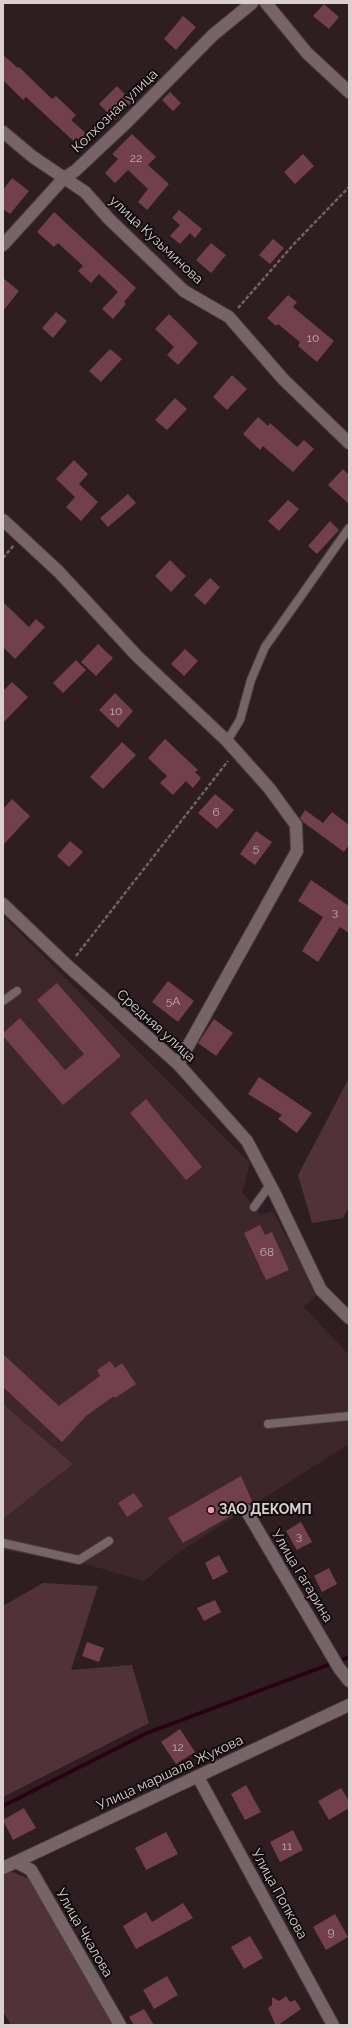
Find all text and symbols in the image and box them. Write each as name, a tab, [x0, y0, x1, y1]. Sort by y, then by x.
street label: Колхозная улица	[69, 66, 161, 156]
house number: 22	[130, 151, 142, 165]
street label: улица Кузьминова	[106, 192, 206, 288]
house number: 10	[307, 331, 319, 345]
house number: 10	[110, 704, 122, 718]
house number: 6	[212, 805, 220, 819]
house number: 5	[253, 841, 259, 855]
house number: 3	[332, 905, 338, 919]
street label: Средняя улица	[113, 986, 199, 1066]
house number: 5А	[166, 994, 180, 1008]
house number: 68	[260, 1245, 274, 1259]
place label: ЗАО ДЕКОМП	[219, 1502, 312, 1518]
marker: ЗАО ДЕКОМП	[206, 1505, 216, 1515]
street label: Улица Гагарина	[268, 1527, 336, 1625]
house number: 3	[296, 1529, 302, 1543]
street label: Улица маршала Жукова	[94, 1732, 246, 1814]
house number: 12	[172, 1740, 184, 1754]
house number: 11	[282, 1839, 292, 1853]
street label: Улица Попкова	[247, 1846, 311, 1942]
street label: Улица Чкалова	[52, 1886, 116, 1980]
house number: 9	[327, 1925, 335, 1939]

